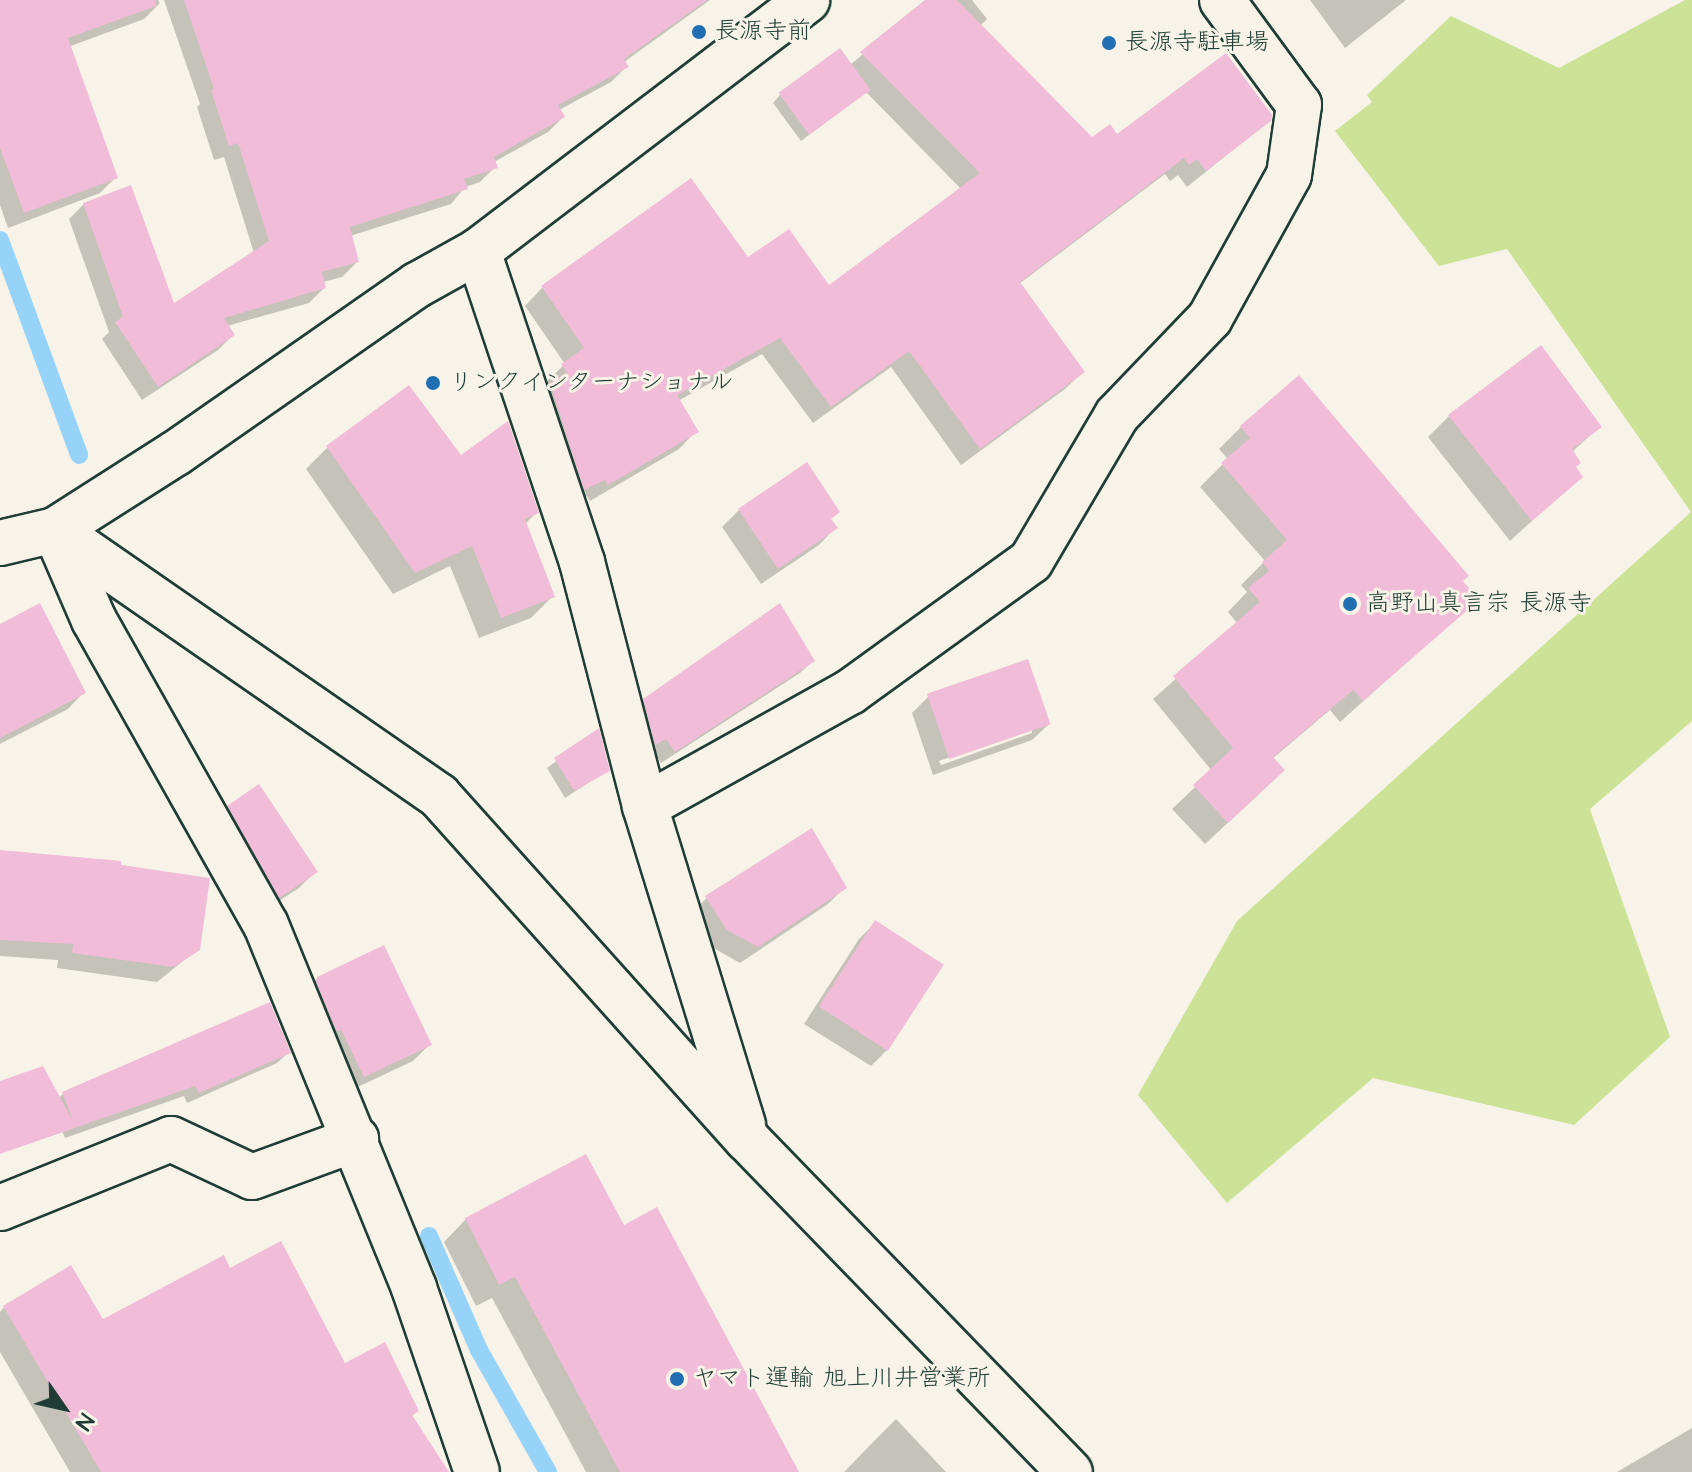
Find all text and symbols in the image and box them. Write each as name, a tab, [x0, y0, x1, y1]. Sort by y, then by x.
place label: 長源寺前	[715, 18, 811, 46]
marker: 長源寺前	[690, 23, 708, 41]
place label: 長源寺駐車場	[1125, 29, 1269, 57]
marker: 長源寺駐車場	[1100, 34, 1118, 52]
place label: リンクインターナショナル	[449, 369, 737, 397]
marker: リンクインターナショナル	[424, 374, 442, 392]
place label: 高野山真言宗 長源寺	[1366, 590, 1592, 618]
marker: 高野山真言宗 長源寺	[1341, 595, 1359, 613]
place label: ヤマト運輸 旭上川井営業所	[693, 1365, 991, 1393]
north arrow	[24, 1368, 104, 1448]
marker: ヤマト運輸 旭上川井営業所	[668, 1370, 686, 1388]
text: N	[68, 1407, 101, 1436]

